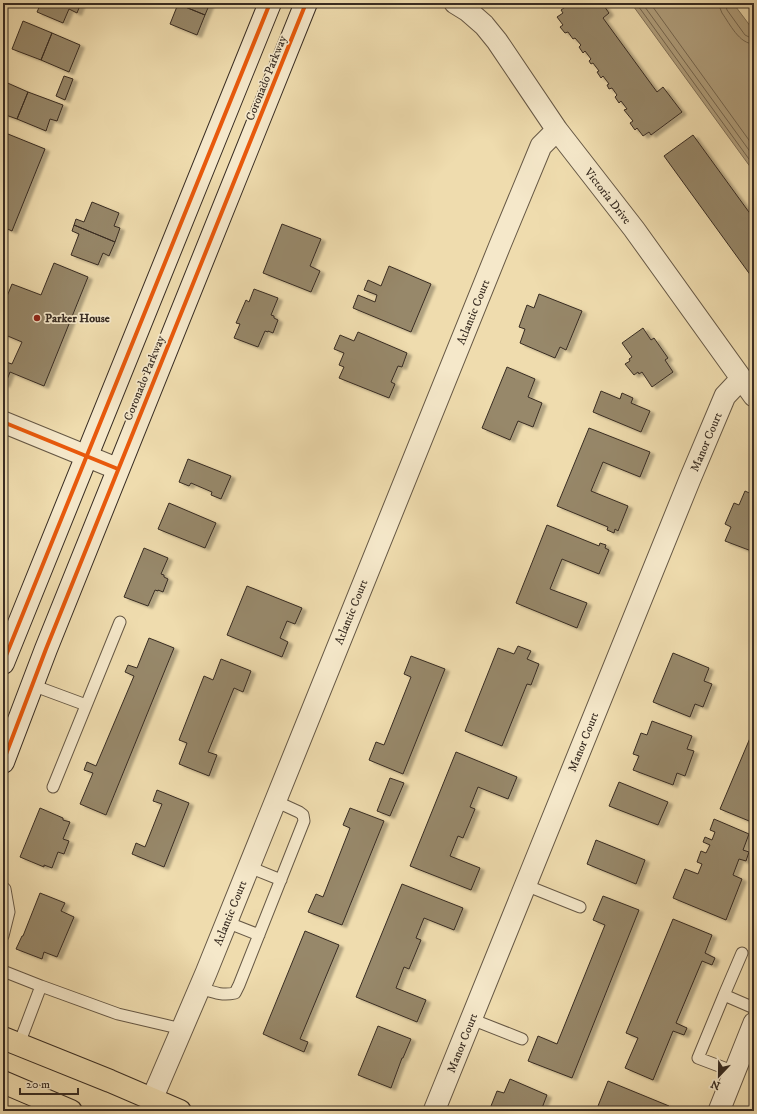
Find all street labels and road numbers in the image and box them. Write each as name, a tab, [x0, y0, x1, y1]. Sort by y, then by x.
street label: Coronado Parkway	[243, 33, 291, 123]
street label: Victoria Drive	[580, 164, 634, 227]
street label: Atlantic Court	[454, 277, 493, 347]
street label: Coronado Parkway	[121, 333, 169, 423]
street label: Manor Court	[687, 410, 726, 474]
street label: Atlantic Court	[332, 577, 371, 647]
street label: Manor Court	[565, 710, 602, 774]
street label: Atlantic Court	[211, 878, 250, 948]
street label: Manor Court	[444, 1011, 481, 1075]

